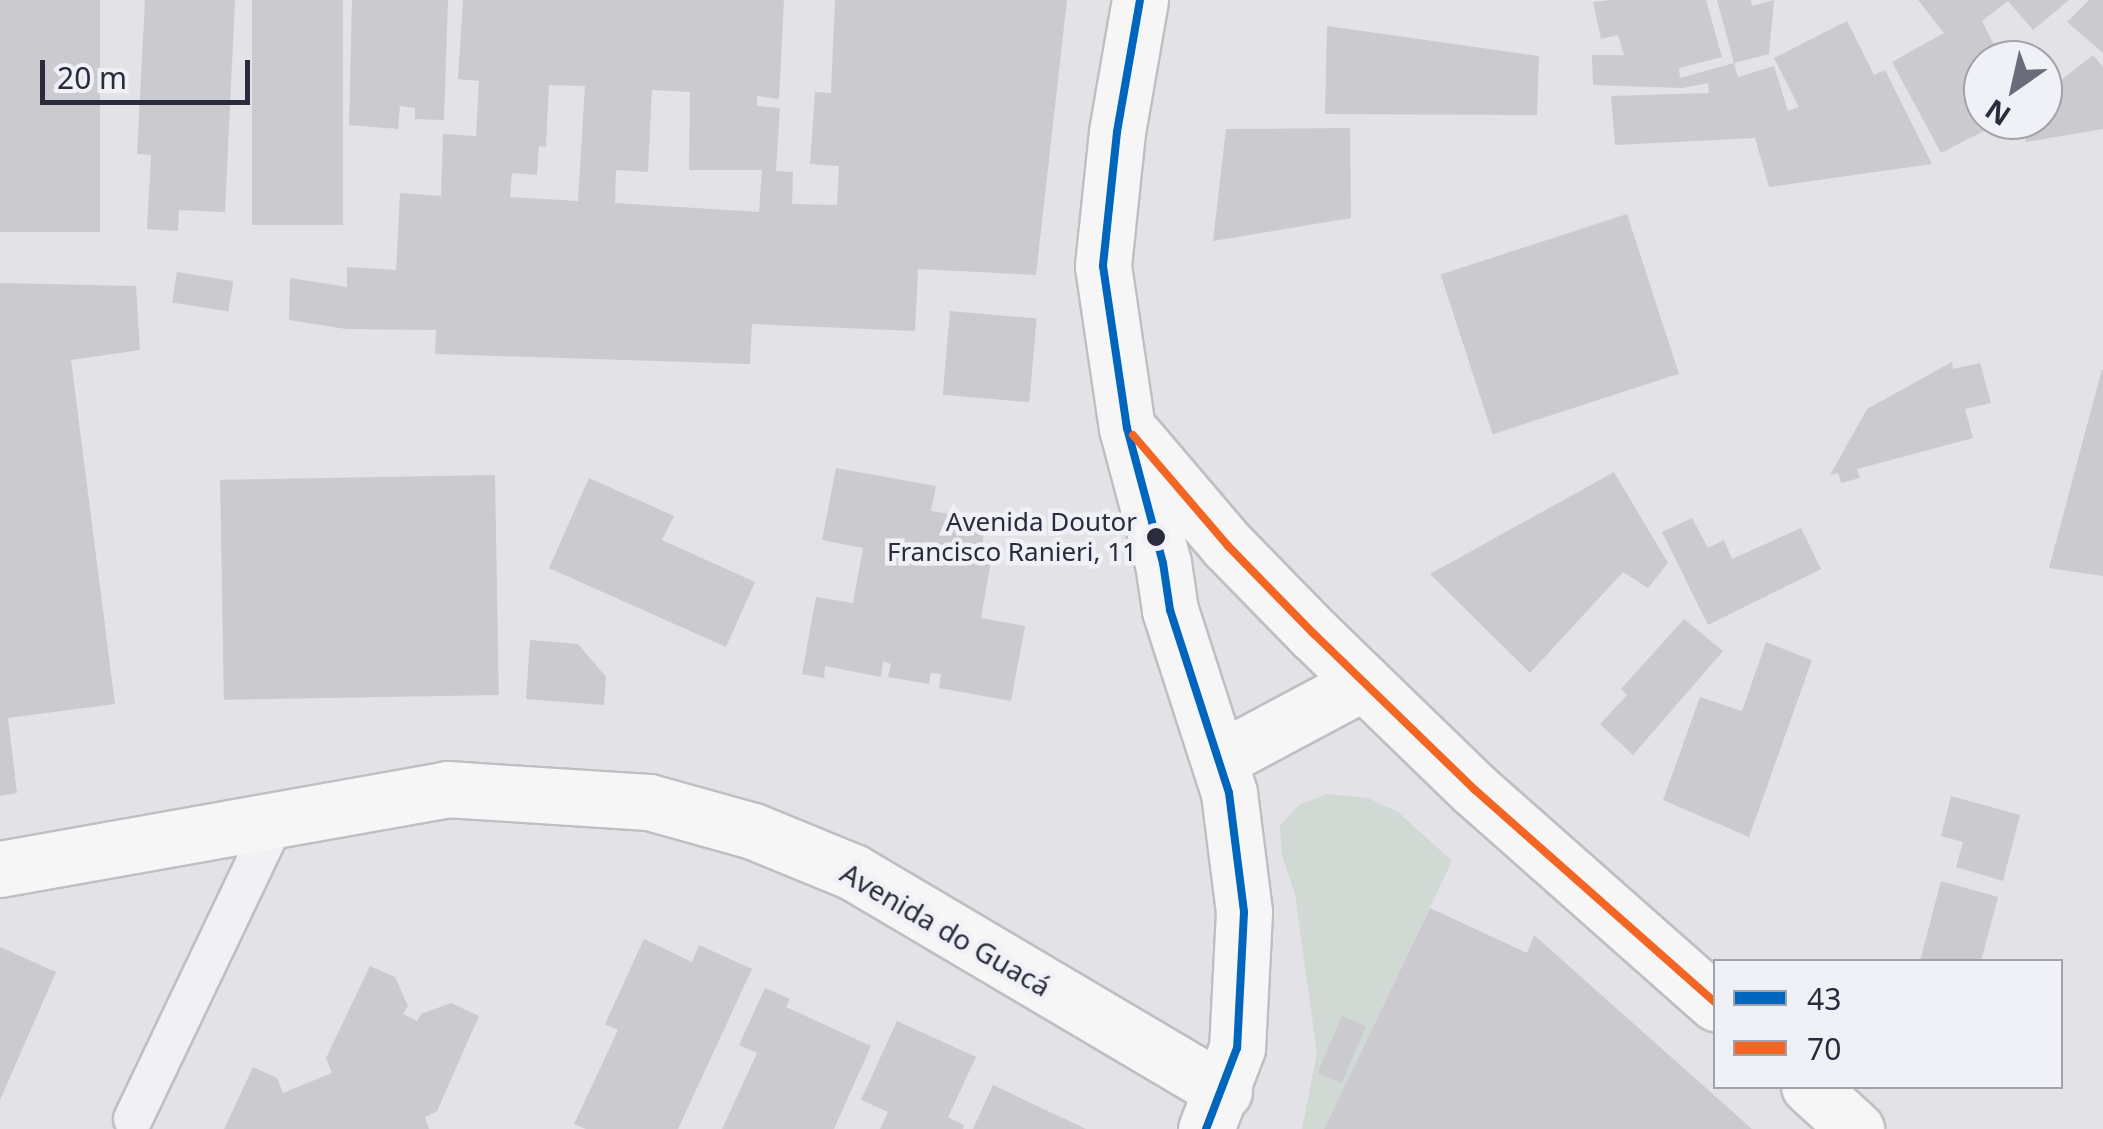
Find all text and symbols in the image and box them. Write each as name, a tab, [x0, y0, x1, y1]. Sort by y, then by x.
scale bar	[45, 40, 255, 102]
north arrow	[1963, 40, 2063, 140]
text: 20 m	[57, 57, 127, 98]
text: N	[1977, 91, 2017, 135]
place label: Avenida Doutor Francisco Ranieri, 11	[887, 506, 1137, 568]
marker: Avenida Doutor Francisco Ranieri, 11	[1146, 527, 1166, 547]
street label: Avenida do Guacá	[835, 855, 1057, 1003]
legend	[1713, 959, 2063, 1089]
text: 43	[1807, 978, 1841, 1019]
text: 70	[1807, 1028, 1841, 1069]

